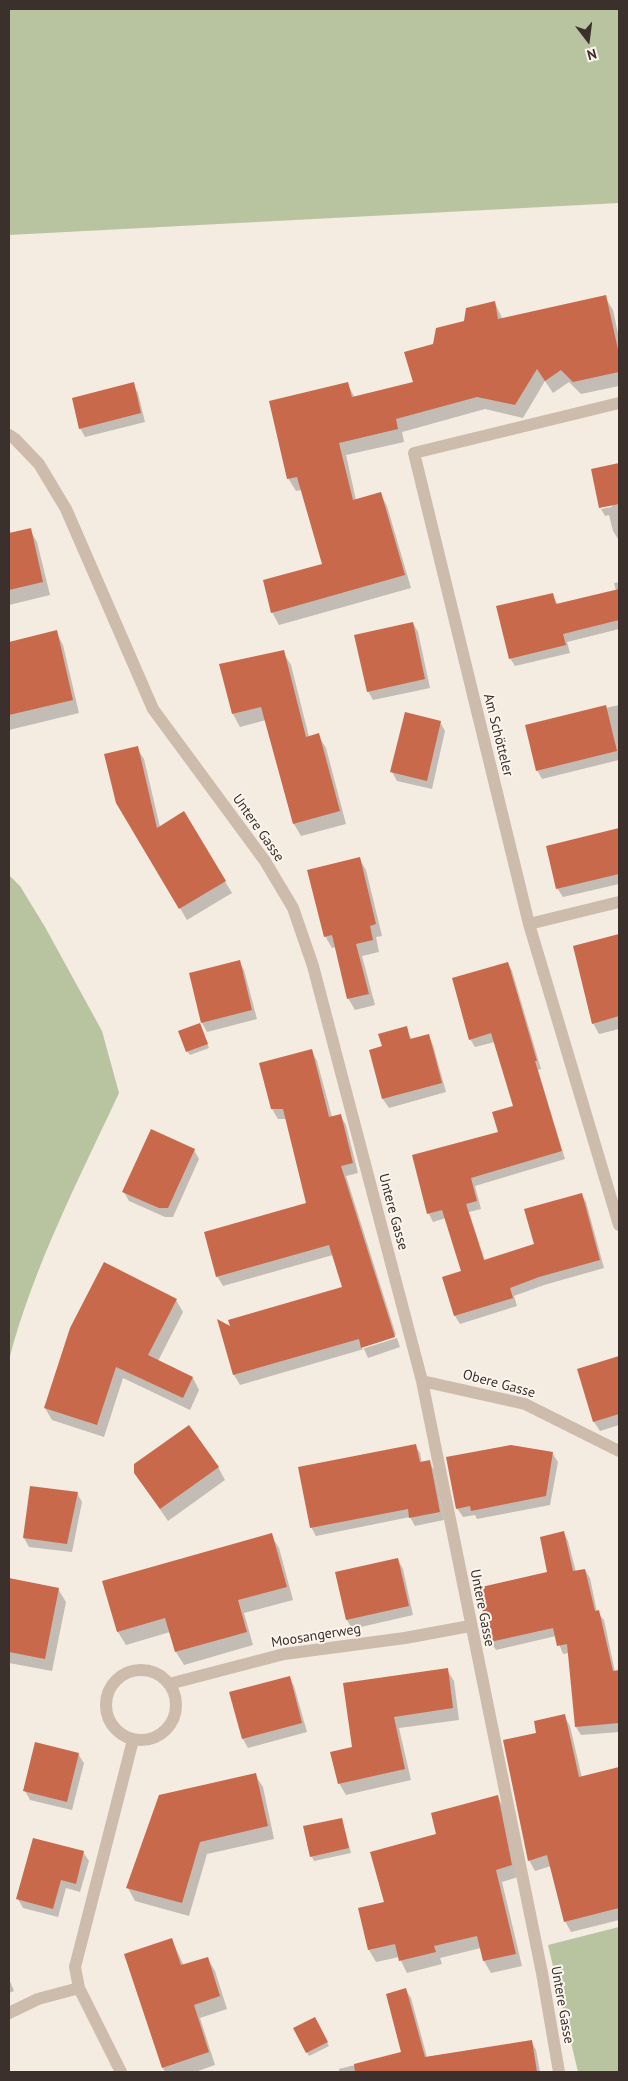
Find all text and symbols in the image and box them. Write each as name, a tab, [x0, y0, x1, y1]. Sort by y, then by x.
north arrow	[563, 15, 613, 65]
text: N	[585, 45, 599, 64]
street label: Am Schötteler	[480, 692, 516, 778]
street label: Untere Gasse	[229, 791, 287, 865]
street label: Untere Gasse	[375, 1172, 411, 1252]
street label: Obere Gasse	[461, 1366, 537, 1402]
street label: Untere Gasse	[466, 1568, 498, 1648]
street label: Moosangerweg	[270, 1621, 362, 1651]
street label: Untere Gasse	[547, 1965, 577, 2045]

